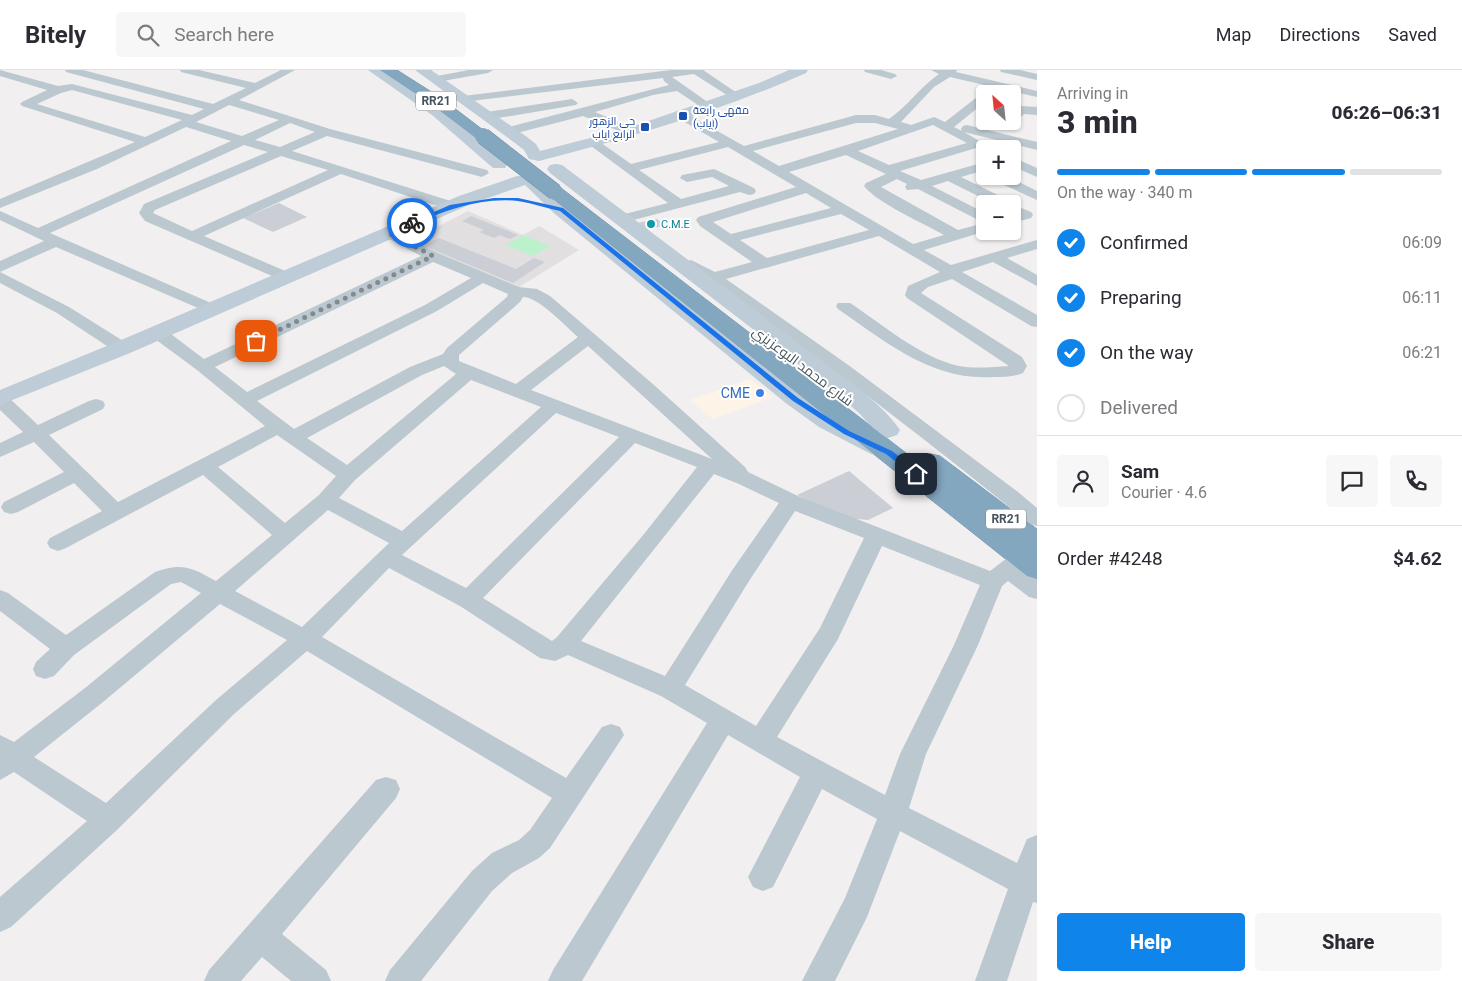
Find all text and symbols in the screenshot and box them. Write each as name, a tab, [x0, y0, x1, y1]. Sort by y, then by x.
search box	[116, 12, 466, 57]
text: Bitely	[25, 21, 86, 49]
icon: search	[134, 21, 162, 49]
text: Search here	[174, 23, 274, 46]
text: Map	[1216, 24, 1251, 45]
text: Directions	[1279, 24, 1360, 45]
text: Saved	[1388, 24, 1437, 45]
text: Arriving in	[1057, 84, 1128, 103]
north arrow	[976, 85, 1021, 130]
map controls	[976, 85, 1021, 240]
road number: RR21	[416, 92, 456, 110]
text: 06:26–06:31	[1331, 101, 1442, 124]
text: 3 min	[1057, 103, 1138, 141]
place label: مقهى رابعة (إياب)	[693, 104, 749, 130]
marker: مقهى رابعة (إياب)	[677, 110, 689, 122]
place label: حي الزهور الرابع اياب	[588, 115, 635, 142]
marker: حي الزهور الرابع اياب	[639, 121, 651, 133]
button: +	[976, 140, 1021, 185]
text: On the way · 340 m	[1057, 183, 1193, 202]
button: −	[976, 195, 1021, 240]
courier	[387, 198, 437, 248]
icon: bike	[398, 209, 426, 237]
marker: C.M.E	[645, 218, 657, 230]
place label: C.M.E	[661, 218, 690, 231]
icon: check	[1057, 229, 1085, 257]
text: Confirmed	[1100, 231, 1188, 254]
text: 06:09	[1402, 233, 1442, 252]
icon: check	[1057, 284, 1085, 312]
text: Preparing	[1100, 286, 1182, 309]
text: 06:11	[1402, 288, 1442, 307]
pin	[235, 320, 277, 362]
street label: شارع محمد البوعزيزي	[747, 323, 857, 412]
icon: bag	[242, 327, 270, 355]
icon: check	[1057, 339, 1085, 367]
text: On the way	[1100, 341, 1193, 364]
text: 06:21	[1402, 343, 1442, 362]
place label: CME	[721, 385, 750, 401]
marker: CME	[754, 387, 766, 399]
text: Delivered	[1100, 396, 1178, 419]
pin	[895, 453, 937, 495]
button: person	[1057, 455, 1109, 507]
button: chat	[1326, 455, 1378, 507]
button: phone	[1390, 455, 1442, 507]
icon: home	[902, 460, 930, 488]
text: Sam	[1121, 460, 1159, 483]
text: Courier · 4.6	[1121, 483, 1207, 502]
road number: RR21	[986, 509, 1026, 528]
text: Order #4248	[1057, 547, 1163, 570]
text: $4.62	[1393, 547, 1442, 570]
button: Help	[1057, 913, 1245, 971]
button: Share	[1255, 913, 1442, 971]

